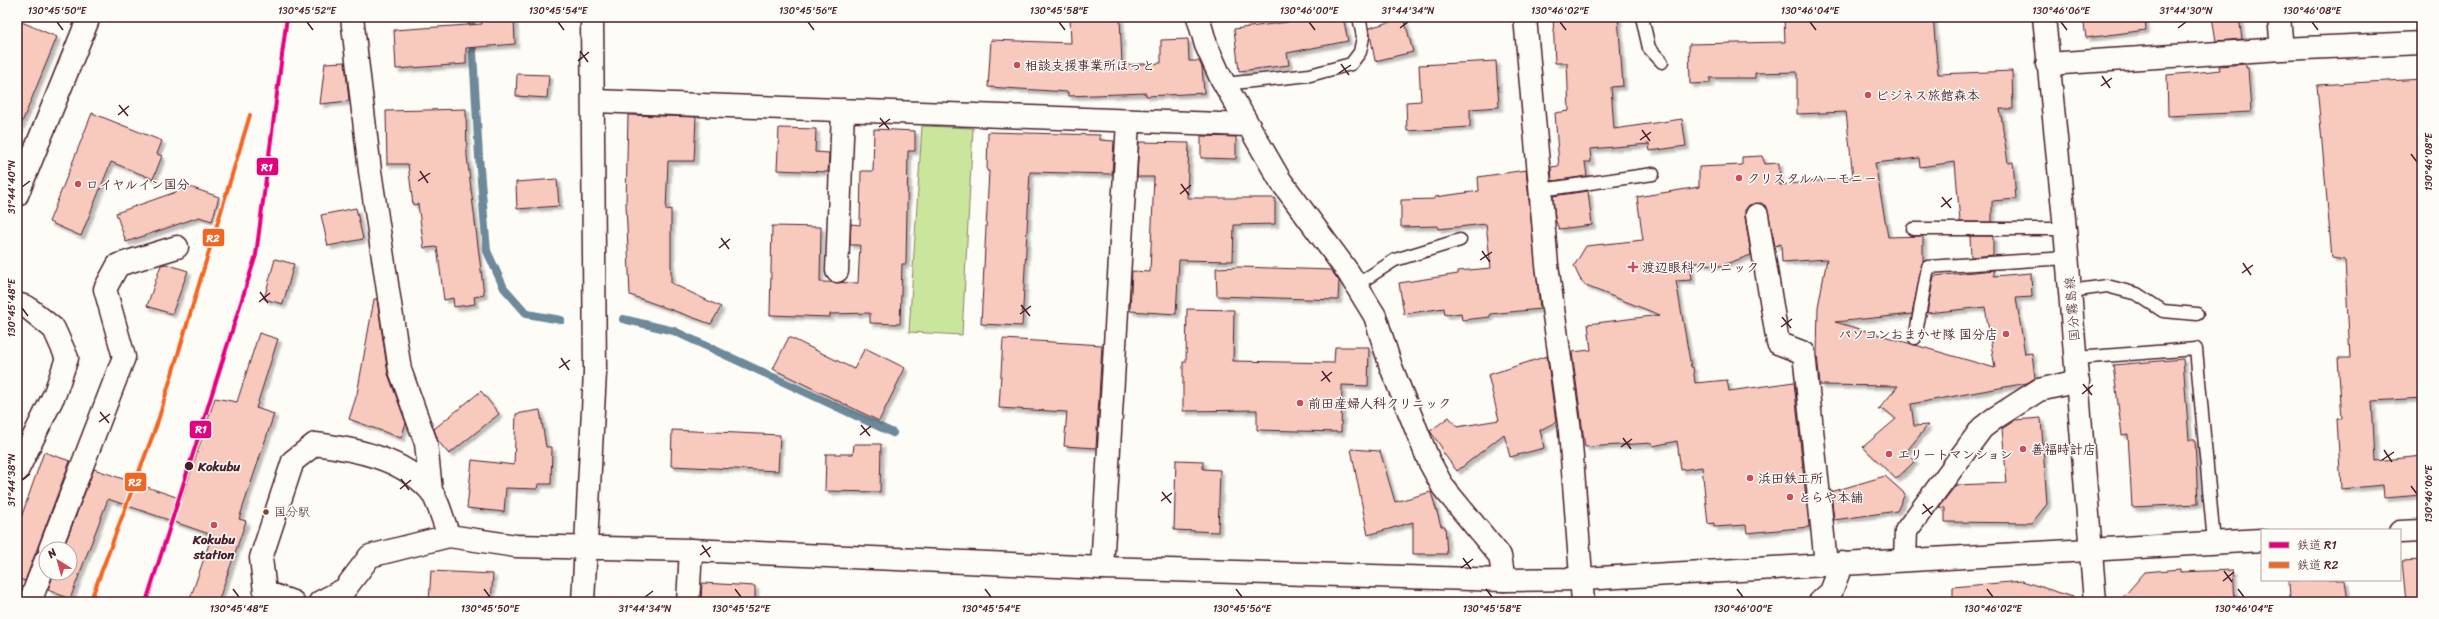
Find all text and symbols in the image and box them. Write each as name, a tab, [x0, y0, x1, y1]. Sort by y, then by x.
text: 130°45'50"E	[28, 2, 88, 20]
text: 130°45'52"E	[278, 2, 337, 20]
text: 130°45'54"E	[529, 2, 589, 20]
text: 130°45'56"E	[779, 2, 838, 20]
text: 130°45'58"E	[1030, 2, 1090, 20]
text: 130°46'00"E	[1280, 2, 1340, 20]
text: 31°44'34"N	[1381, 2, 1435, 20]
text: 130°46'02"E	[1531, 2, 1590, 20]
text: 130°46'04"E	[1781, 2, 1841, 20]
text: 130°46'06"E	[2032, 2, 2091, 20]
text: 31°44'30"N	[2159, 2, 2213, 20]
text: 130°46'08"E	[2283, 2, 2342, 20]
place label: 相談支援事業所ほっと	[1025, 54, 1155, 77]
marker: 相談支援事業所ほっと	[1012, 60, 1022, 70]
place label: ビジネス旅館森本	[1876, 84, 1980, 107]
marker: ビジネス旅館森本	[1863, 90, 1873, 100]
text: 130°46'08"E	[2420, 132, 2438, 191]
line badge: R1	[256, 157, 279, 176]
text: R1	[260, 158, 273, 177]
text: 31°44'40"N	[3, 160, 21, 214]
place label: クリスタルハーモニー	[1747, 167, 1877, 190]
place label: ロイヤルイン国分	[86, 173, 190, 196]
marker: クリスタルハーモニー	[1734, 173, 1744, 183]
marker: ロイヤルイン国分	[73, 179, 83, 189]
line badge: R2	[202, 228, 225, 247]
text: R2	[205, 229, 220, 248]
place label: 渡辺眼科クリニック	[1642, 256, 1759, 279]
marker: 渡辺眼科クリニック	[1627, 261, 1639, 273]
street label: 国分霧島線	[2058, 275, 2086, 342]
text: 130°45'48"E	[3, 277, 21, 337]
place label: パソコンおまかせ隊 国分店	[1839, 323, 1998, 346]
marker: パソコンおまかせ隊 国分店	[2001, 329, 2011, 339]
place label: 前田産婦人科クリニック	[1308, 392, 1451, 415]
marker: 前田産婦人科クリニック	[1295, 398, 1305, 408]
line badge: R1	[189, 420, 212, 439]
text: R1	[194, 420, 207, 439]
place label: 善福時計店	[2031, 438, 2096, 461]
place label: エリートマンション	[1897, 443, 2013, 466]
marker: 善福時計店	[2018, 444, 2028, 454]
marker: エリートマンション	[1884, 449, 1894, 459]
text: 31°44'38"N	[3, 453, 21, 506]
place label: Kokubu	[197, 455, 241, 478]
marker: Kokubu	[183, 460, 195, 472]
text: 130°46'06"E	[2420, 464, 2438, 523]
place label: 浜田鉄工所	[1758, 467, 1823, 490]
line badge: R2	[124, 472, 147, 492]
text: R2	[127, 473, 142, 492]
marker: 浜田鉄工所	[1745, 473, 1755, 483]
place label: とらや本舗	[1798, 486, 1863, 509]
marker: とらや本舗	[1785, 492, 1795, 502]
place label: 国分駅	[274, 501, 310, 523]
marker: 国分駅	[261, 507, 271, 517]
marker: Kokubu station	[209, 520, 219, 530]
place label: Kokubu station	[192, 528, 236, 566]
legend	[2261, 529, 2401, 581]
text: 鉄道 R1	[2297, 534, 2337, 556]
north arrow	[38, 541, 78, 581]
text: N	[43, 543, 61, 564]
text: 鉄道 R2	[2297, 554, 2338, 576]
text: 130°45'48"E	[210, 600, 270, 618]
text: 130°45'50"E	[461, 600, 521, 618]
text: 31°44'34"N	[618, 600, 672, 618]
text: 130°45'52"E	[712, 600, 771, 618]
text: 130°45'54"E	[962, 600, 1022, 618]
text: 130°45'56"E	[1213, 600, 1272, 618]
text: 130°45'58"E	[1463, 600, 1523, 618]
text: 130°46'00"E	[1714, 600, 1774, 618]
text: 130°46'02"E	[1964, 600, 2023, 618]
text: 130°46'04"E	[2215, 600, 2275, 618]

